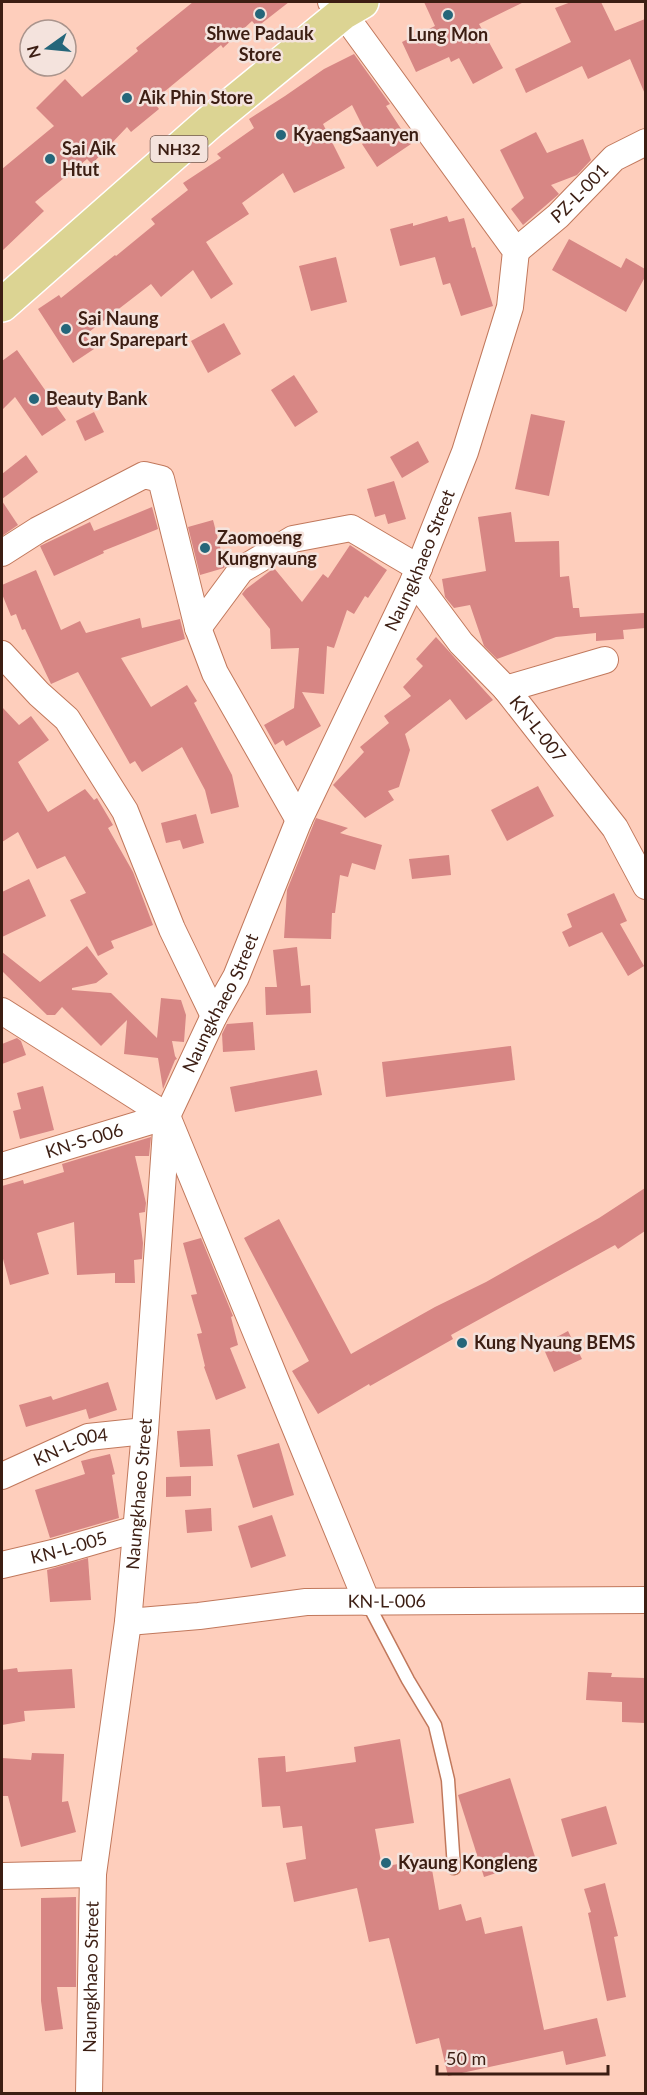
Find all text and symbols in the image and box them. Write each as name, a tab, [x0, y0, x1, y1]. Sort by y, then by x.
marker: Shwe Padauk Store	[253, 7, 267, 21]
marker: Lung Mon	[441, 8, 455, 22]
north arrow	[18, 18, 78, 78]
place label: Shwe Padauk Store	[206, 22, 314, 65]
place label: Lung Mon	[408, 23, 488, 45]
text: N	[22, 44, 44, 60]
place label: Aik Phin Store	[138, 86, 253, 108]
marker: Aik Phin Store	[120, 91, 134, 105]
place label: KyaengSaanyen	[293, 123, 419, 145]
marker: KyaengSaanyen	[274, 128, 288, 142]
road number: NH32	[150, 136, 207, 162]
place label: Sai Aik Htut	[62, 137, 116, 180]
marker: Sai Aik Htut	[43, 152, 57, 166]
street label: PZ-L-001	[546, 158, 613, 227]
place label: Sai Naung Car Sparepart	[78, 307, 188, 350]
marker: Sai Naung Car Sparepart	[59, 322, 73, 336]
place label: Beauty Bank	[46, 387, 148, 409]
marker: Beauty Bank	[27, 392, 41, 406]
street label: Naungkhaeo Street	[379, 486, 459, 634]
place label: Zaomoeng Kungnyaung	[217, 526, 317, 569]
marker: Zaomoeng Kungnyaung	[198, 541, 212, 555]
street label: KN-L-007	[505, 691, 571, 766]
street label: Naungkhaeo Street	[177, 930, 262, 1076]
street label: KN-S-006	[42, 1118, 126, 1162]
place label: Kung Nyaung BEMS	[474, 1331, 636, 1353]
marker: Kung Nyaung BEMS	[455, 1336, 469, 1350]
street label: Naungkhaeo Street	[121, 1417, 156, 1570]
street label: KN-L-004	[30, 1423, 109, 1470]
street label: KN-L-005	[28, 1526, 109, 1568]
street label: KN-L-006	[348, 1589, 426, 1612]
place label: Kyaung Kongleng	[398, 1851, 538, 1873]
marker: Kyaung Kongleng	[379, 1856, 393, 1870]
street label: Naungkhaeo Street	[78, 1900, 103, 2053]
scale bar	[437, 2038, 608, 2076]
text: 50 m	[446, 2047, 486, 2069]

